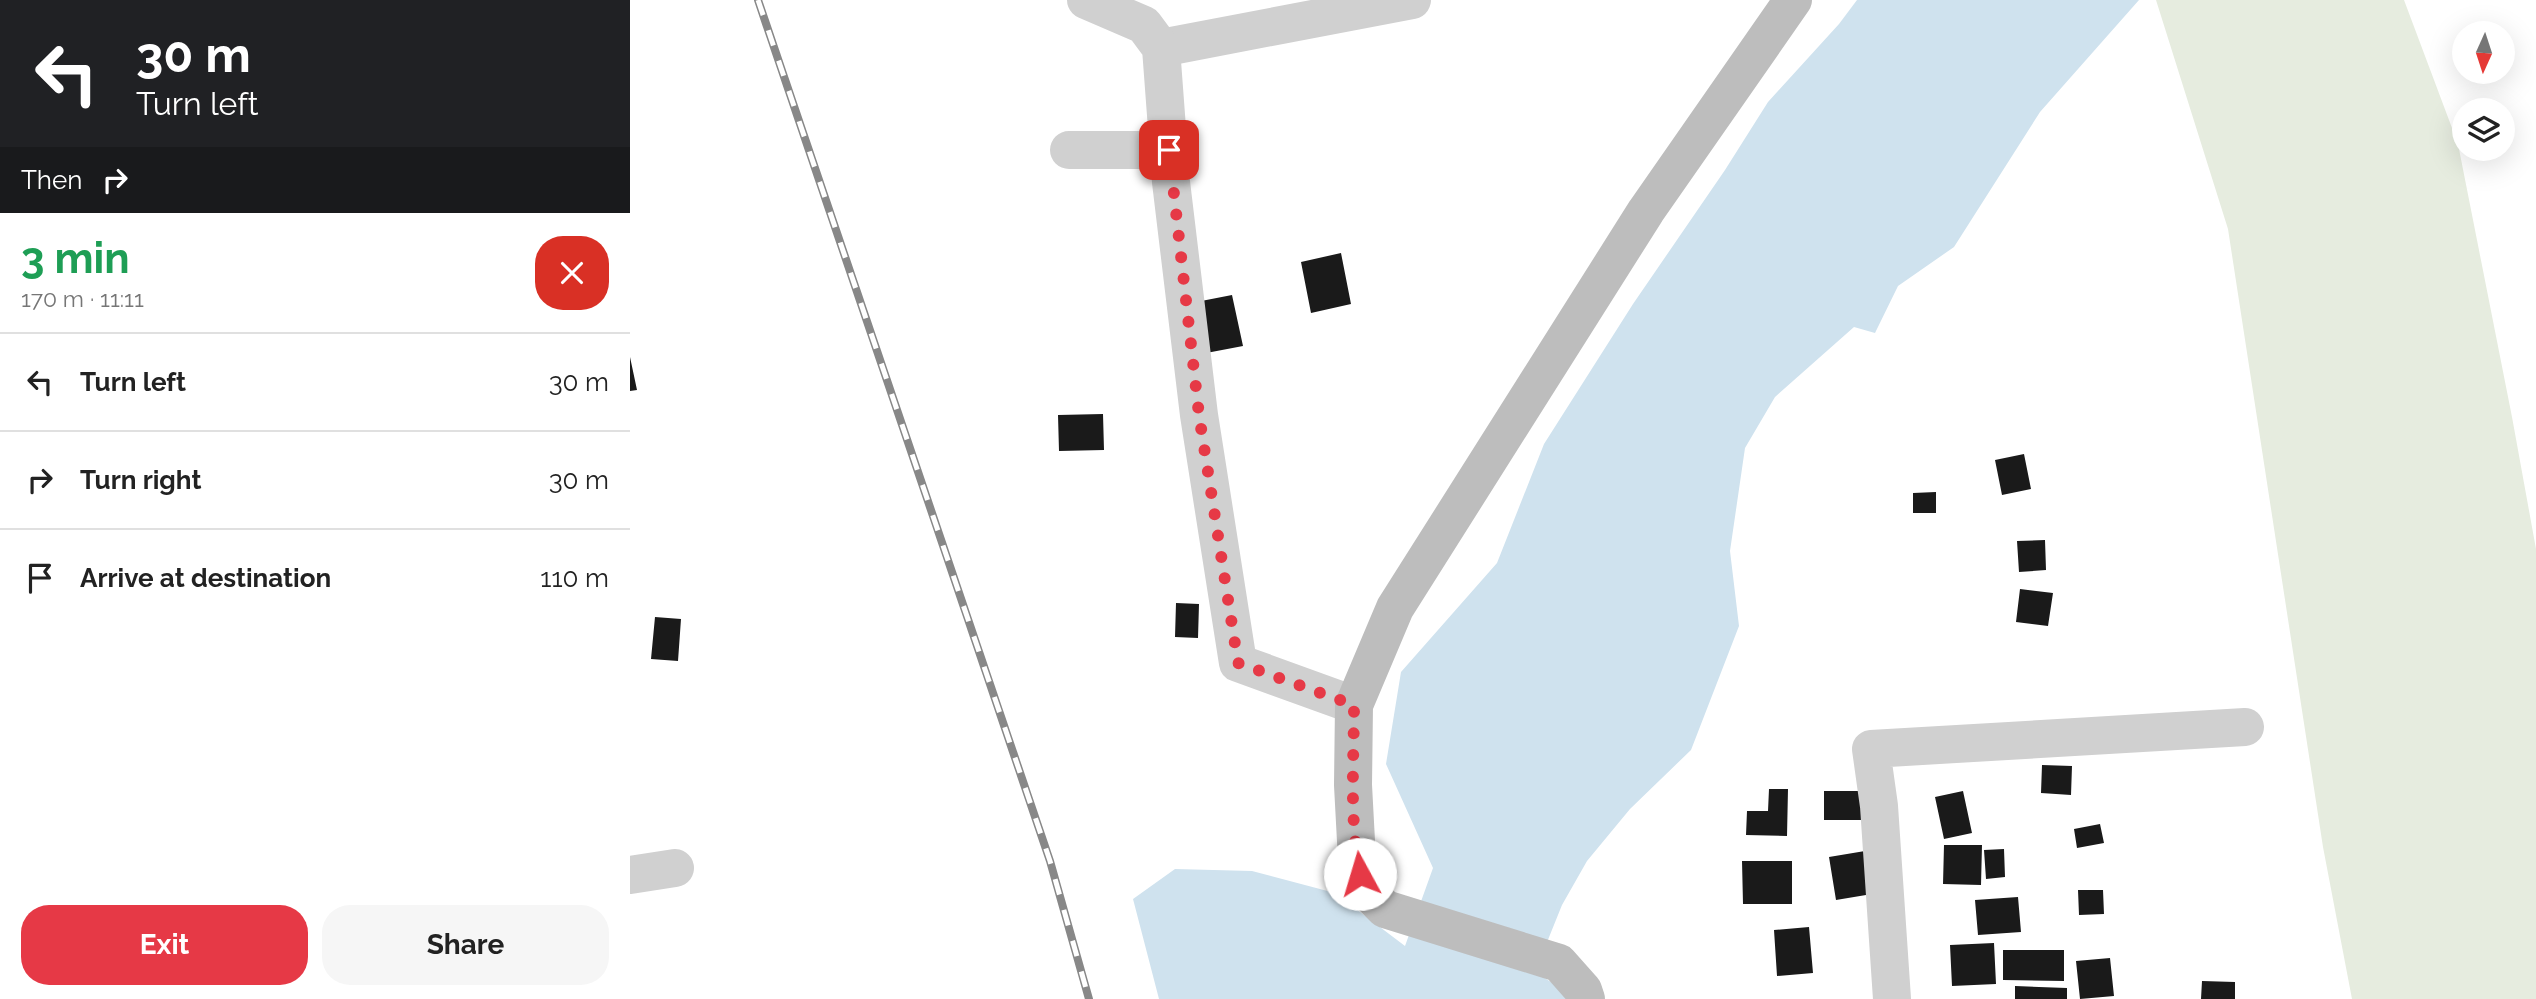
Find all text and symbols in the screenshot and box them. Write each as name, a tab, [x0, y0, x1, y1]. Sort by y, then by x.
north arrow	[2452, 21, 2515, 84]
map controls	[2452, 21, 2515, 161]
text: 30 m	[136, 26, 251, 83]
icon: left	[21, 28, 112, 119]
text: Turn left	[136, 85, 258, 122]
button: layers	[2452, 98, 2515, 161]
pin	[1139, 120, 1199, 180]
icon: arrive	[1150, 131, 1188, 169]
icon: right	[96, 161, 134, 199]
text: Then	[21, 165, 82, 195]
text: 3 min	[21, 234, 130, 283]
button: close	[535, 236, 609, 310]
text: 170 m · 11:11	[21, 285, 144, 312]
icon: left	[21, 363, 59, 401]
text: Turn left	[80, 367, 186, 397]
text: 30 m	[549, 367, 609, 397]
icon: right	[21, 461, 59, 499]
text: Turn right	[80, 465, 201, 495]
text: 30 m	[549, 465, 609, 495]
icon: arrive	[21, 559, 59, 597]
text: Arrive at destination	[80, 563, 331, 593]
text: 110 m	[540, 563, 609, 593]
position arrow	[1323, 837, 1397, 911]
button: Exit	[21, 905, 308, 985]
button: Share	[322, 905, 609, 985]

